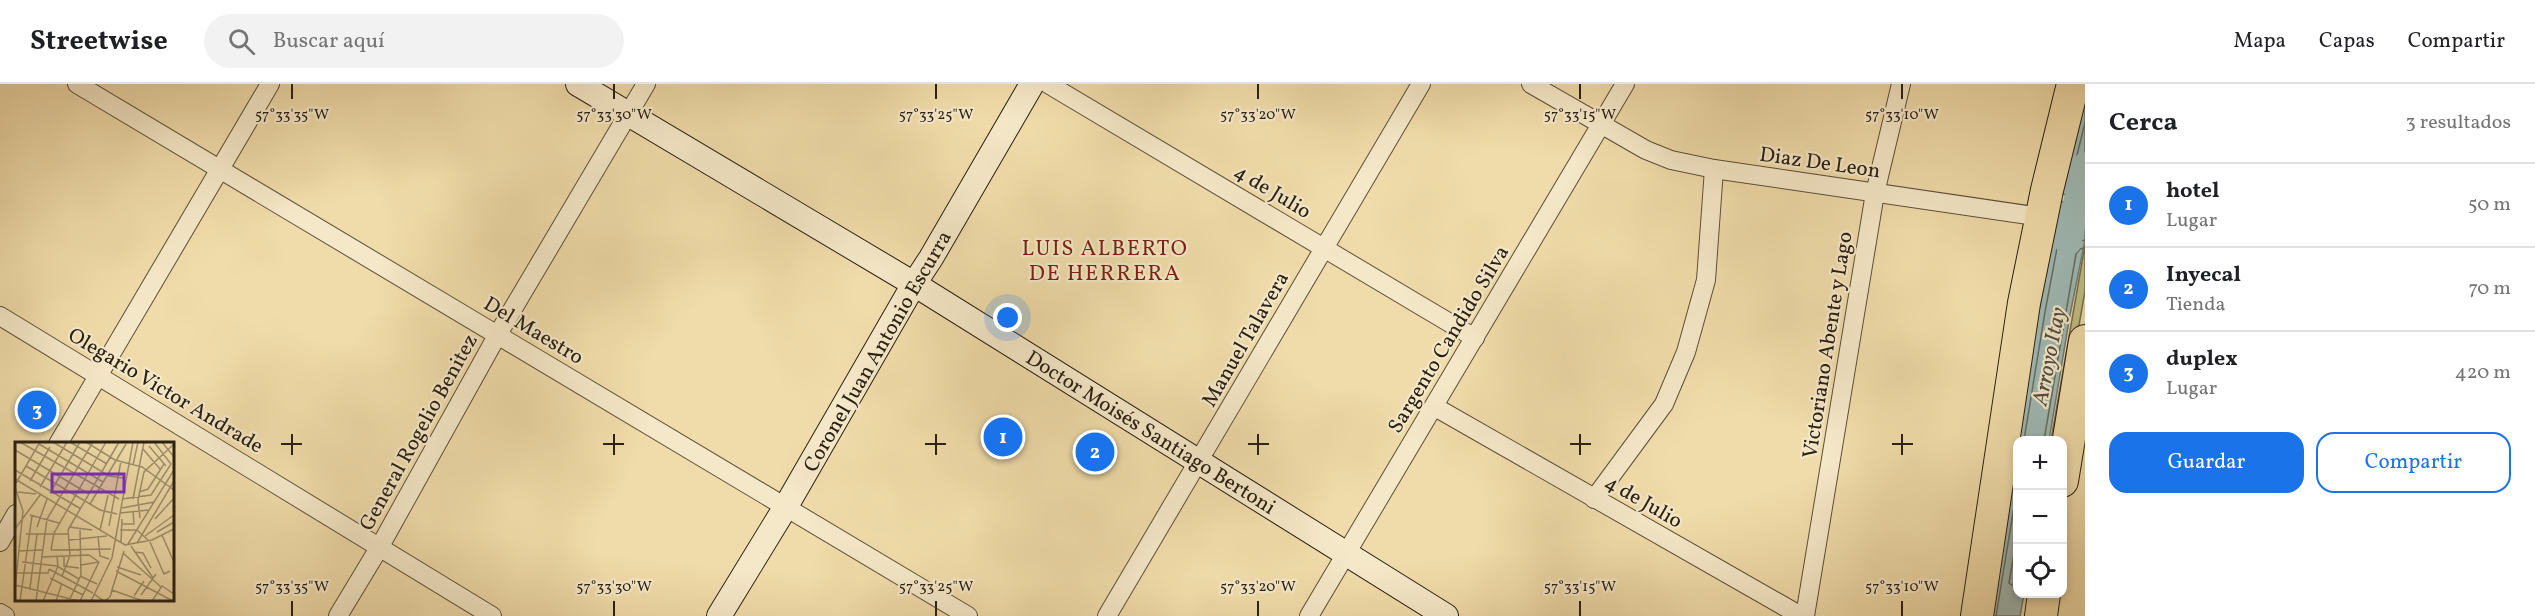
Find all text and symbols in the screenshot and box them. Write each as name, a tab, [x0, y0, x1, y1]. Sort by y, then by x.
search box	[204, 14, 624, 68]
text: Streetwise	[30, 22, 168, 61]
icon: search	[225, 25, 258, 58]
text: Buscar aquí	[273, 26, 385, 57]
text: Mapa	[2234, 27, 2286, 56]
text: Capas	[2319, 27, 2375, 56]
text: Compartir	[2408, 27, 2505, 56]
text: 57°33'35"W	[255, 105, 329, 126]
text: 57°33'30"W	[576, 105, 652, 126]
text: 57°33'25"W	[899, 105, 973, 126]
text: 57°33'20"W	[1220, 105, 1296, 126]
text: 57°33'15"W	[1544, 105, 1616, 126]
text: 57°33'10"W	[1865, 105, 1939, 126]
text: Cerca	[2109, 105, 2178, 141]
text: 3 resultados	[2406, 109, 2511, 137]
street label: Diaz De Leon	[1757, 141, 1882, 186]
street label: 4 de Julio	[1228, 158, 1316, 227]
text: hotel	[2166, 176, 2219, 207]
text: 1	[2124, 191, 2133, 219]
text: 50 m	[2468, 191, 2511, 219]
text: Lugar	[2166, 207, 2217, 235]
street label: Coronel Juan Antonio Escurra	[797, 226, 959, 478]
street label: Victoriano Abente y Lago	[1796, 230, 1861, 461]
district label: LUIS ALBERTO DE HERRERA	[1022, 234, 1188, 290]
street label: Sargento Candido Silva	[1382, 240, 1517, 439]
text: Inyecal	[2166, 260, 2241, 291]
street label: Manuel Talavera	[1196, 267, 1297, 413]
text: 2	[2123, 275, 2134, 303]
text: 70 m	[2468, 275, 2511, 303]
street label: Del Maestro	[478, 290, 589, 373]
text: Tienda	[2166, 291, 2225, 319]
your location	[993, 303, 1022, 332]
water label: Arroyo Itay	[2026, 305, 2075, 409]
street label: Olegario Victor Andrade	[62, 321, 268, 461]
street label: General Rogelio Benitez	[353, 329, 486, 536]
street label: Doctor Moisés Santiago Bertoni	[1020, 344, 1281, 522]
text: duplex	[2166, 344, 2238, 375]
text: 3	[2123, 359, 2134, 387]
text: 420 m	[2455, 359, 2511, 387]
text: Lugar	[2166, 375, 2217, 403]
pin: 3	[18, 388, 57, 432]
pin: 1	[984, 414, 1022, 460]
pin: 2	[1076, 430, 1114, 475]
button: Guardar	[2109, 432, 2304, 493]
button: Compartir	[2316, 432, 2511, 493]
map controls	[2013, 436, 2067, 598]
button: +	[2013, 436, 2067, 490]
inset map	[15, 442, 174, 601]
street label: 4 de Julio	[1599, 468, 1687, 536]
button: −	[2013, 490, 2067, 544]
button: locate	[2013, 544, 2067, 598]
text: 57°33'35"W	[255, 577, 329, 598]
text: 57°33'30"W	[576, 577, 652, 598]
text: 57°33'25"W	[899, 577, 973, 598]
text: 57°33'20"W	[1220, 577, 1296, 598]
text: 57°33'15"W	[1544, 577, 1616, 598]
text: 57°33'10"W	[1865, 577, 1939, 598]

